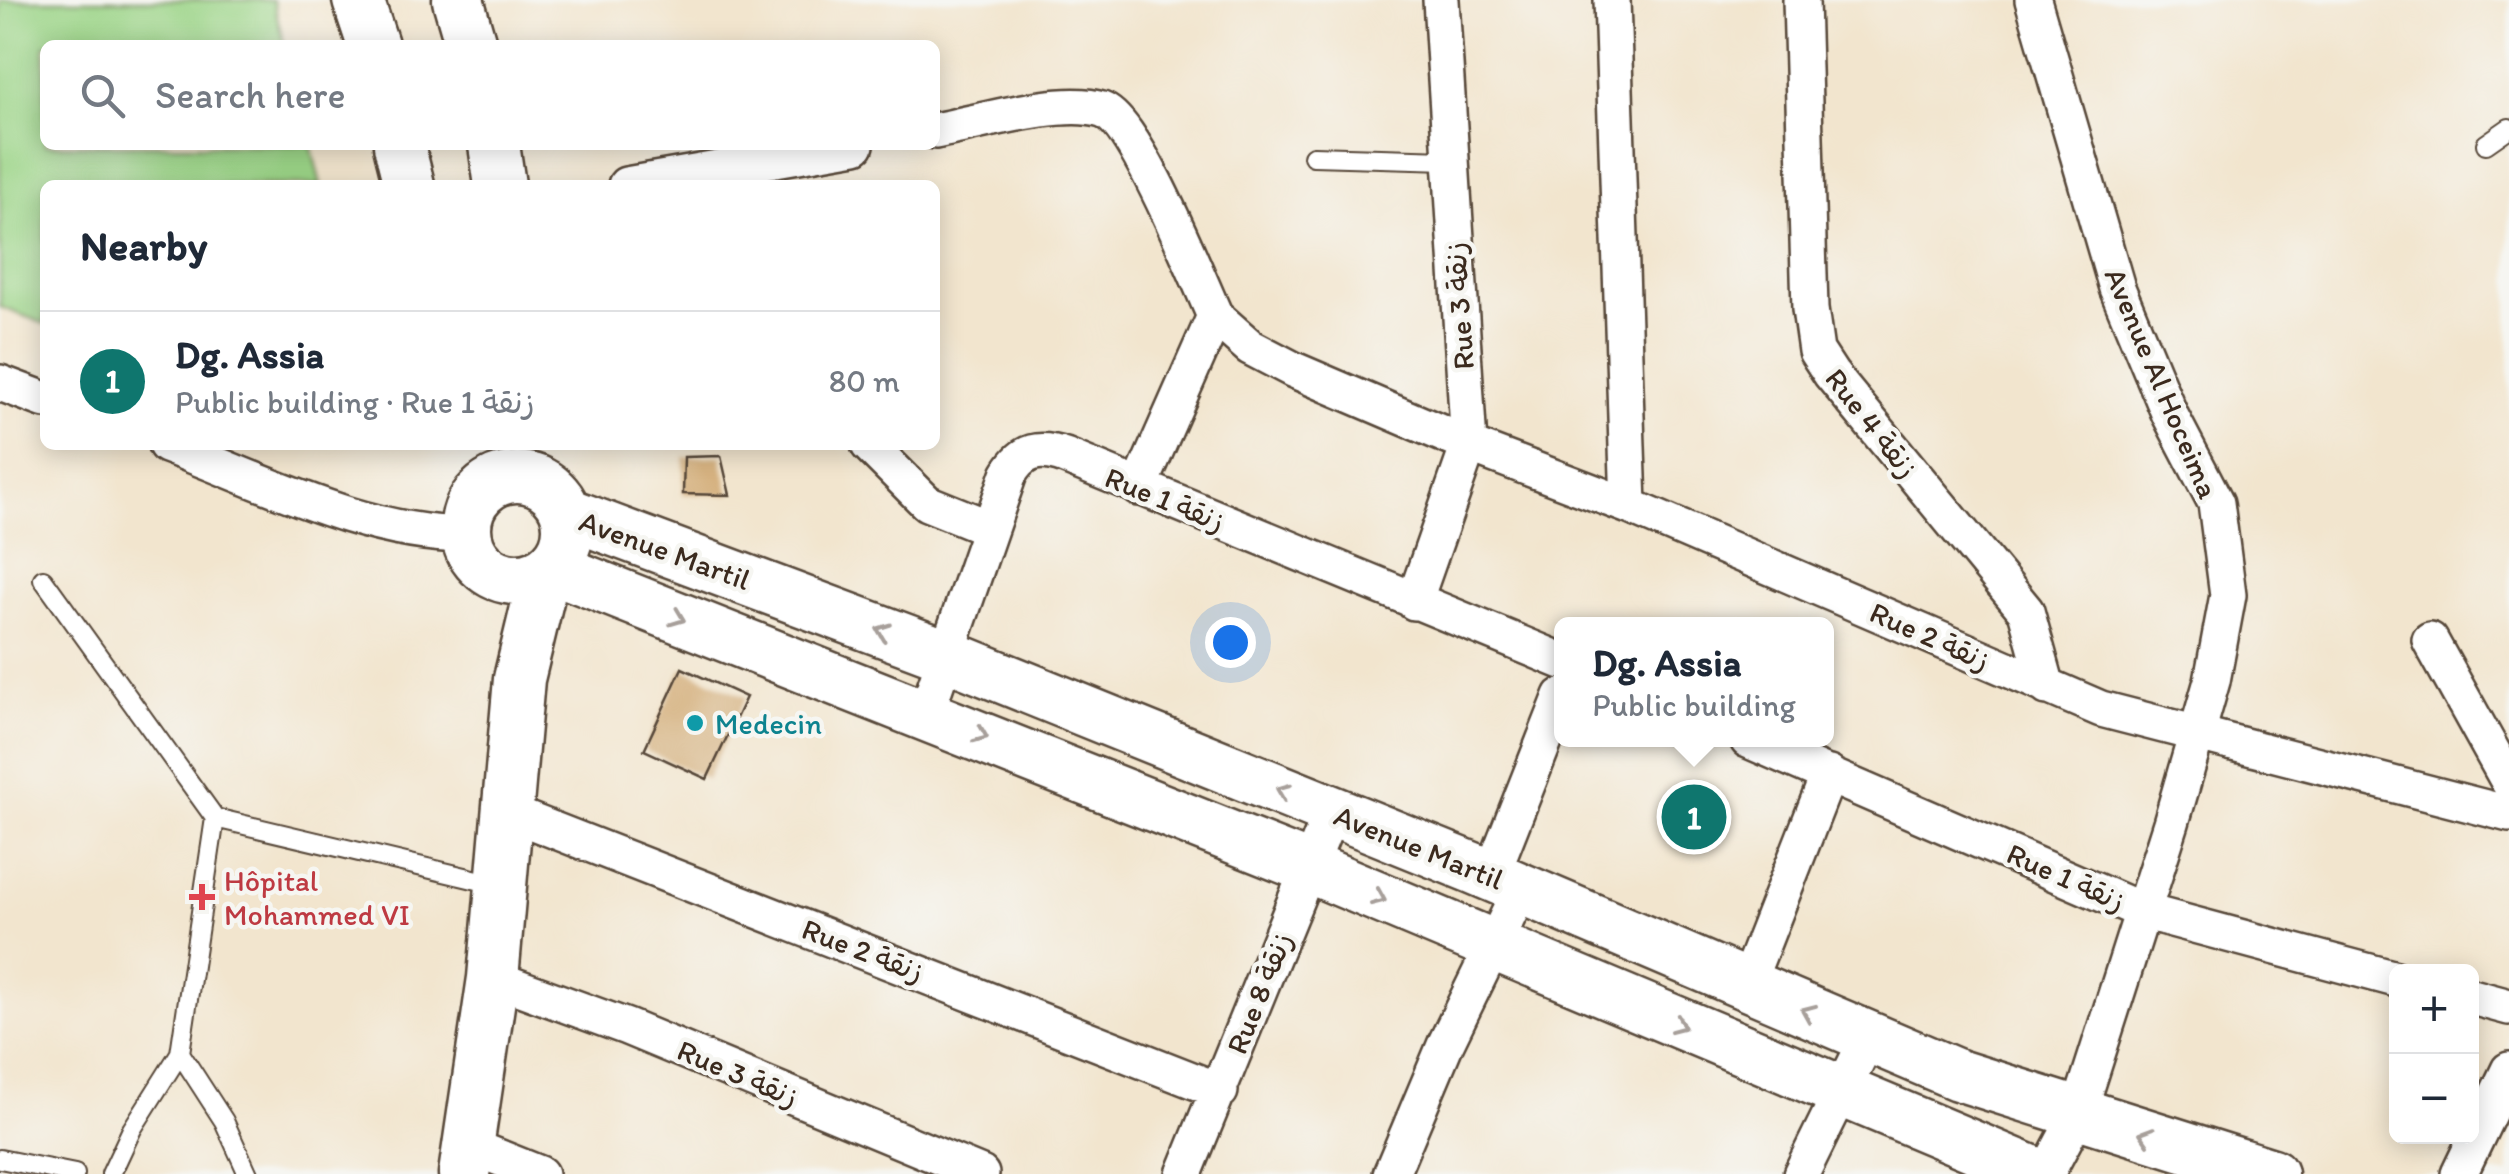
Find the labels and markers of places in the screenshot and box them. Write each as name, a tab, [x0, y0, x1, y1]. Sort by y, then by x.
place label: Medecin	[715, 705, 822, 742]
marker: Medecin	[684, 712, 706, 734]
pin: 1	[1662, 780, 1726, 854]
place label: Hôpital Mohammed VI	[224, 862, 410, 933]
marker: Hôpital Mohammed VI	[189, 884, 215, 910]

